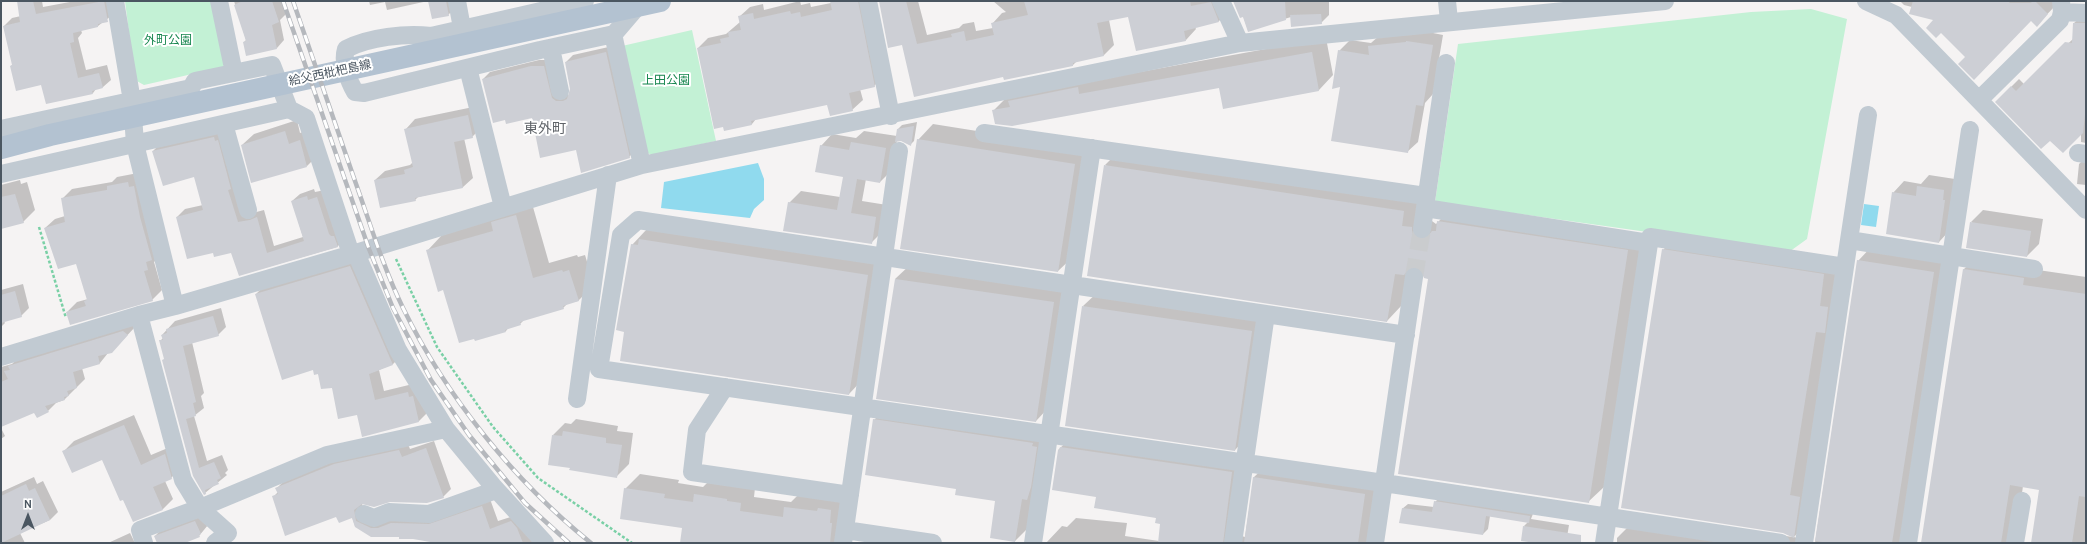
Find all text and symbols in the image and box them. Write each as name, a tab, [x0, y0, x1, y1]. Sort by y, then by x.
park label: 外町公園	[144, 33, 192, 47]
street label: 給父西枇杷島線	[287, 57, 373, 89]
park label: 上田公園	[642, 73, 690, 87]
district label: 東外町	[524, 121, 566, 137]
north arrow	[8, 496, 48, 536]
text: N	[24, 497, 32, 511]

